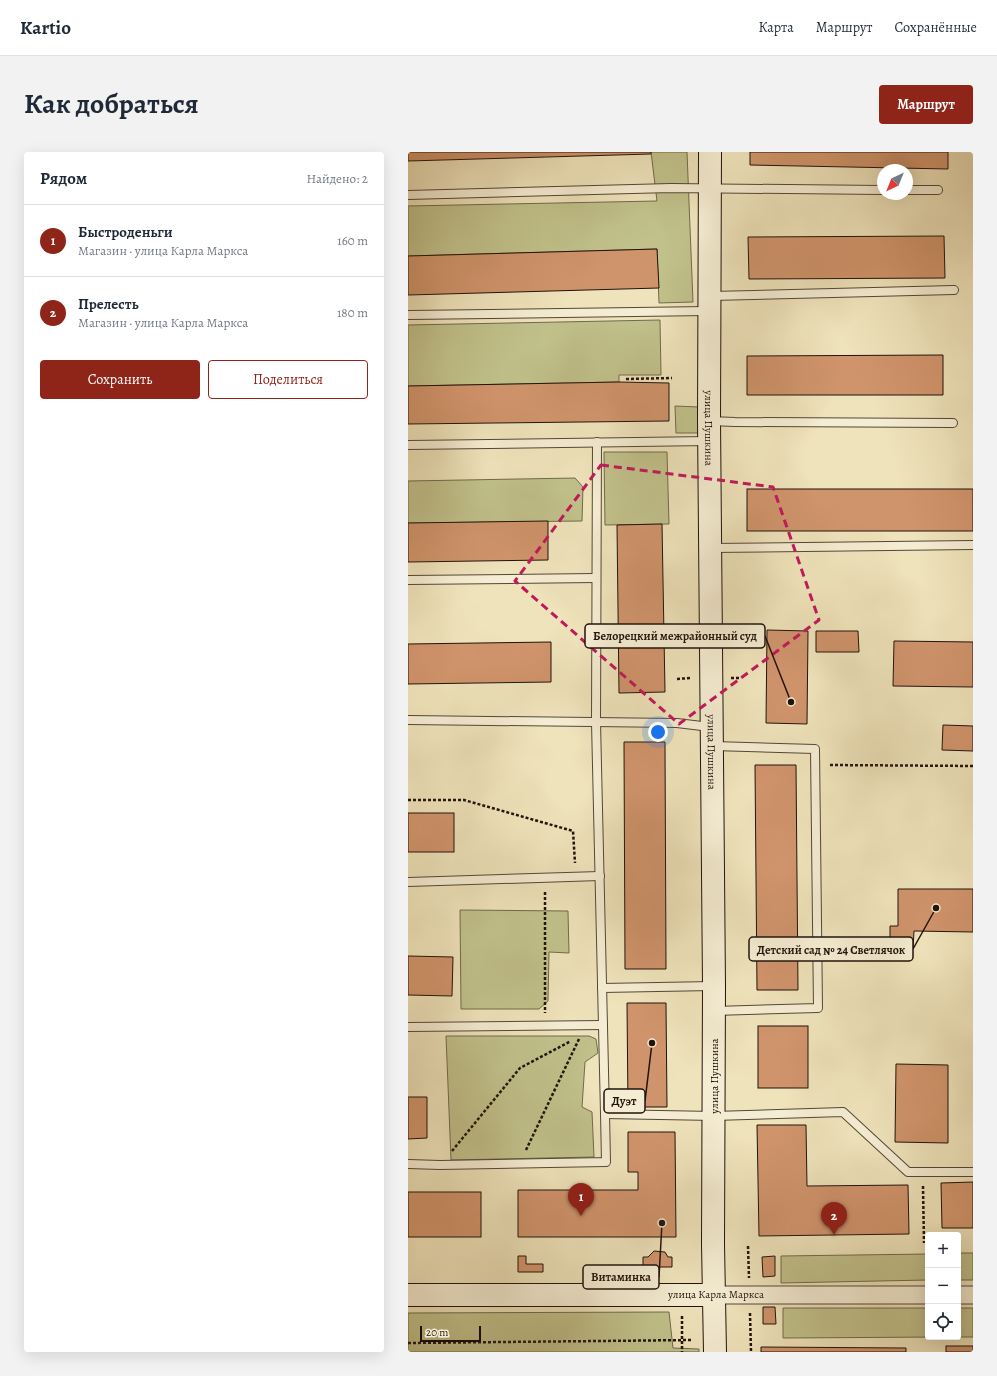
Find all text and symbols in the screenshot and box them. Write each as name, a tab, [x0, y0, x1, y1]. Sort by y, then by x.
text: Kartio	[20, 15, 71, 41]
text: Карта	[759, 18, 794, 37]
text: Маршрут	[816, 18, 872, 37]
text: Сохранённые	[894, 18, 977, 37]
text: Как добраться	[24, 85, 199, 123]
button: Маршрут	[879, 85, 973, 124]
north arrow	[877, 164, 913, 200]
text: Рядом	[40, 167, 87, 190]
text: Найдено: 2	[307, 170, 368, 187]
text: Быстроденьги	[78, 222, 173, 242]
text: 1	[51, 232, 55, 249]
text: 160 m	[337, 232, 368, 249]
text: Магазин · улица Карла Маркса	[78, 242, 248, 259]
text: Прелесть	[78, 294, 138, 314]
text: 2	[50, 304, 56, 321]
text: 180 m	[337, 304, 368, 321]
text: Магазин · улица Карла Маркса	[78, 314, 248, 331]
button: Сохранить	[40, 360, 200, 399]
button: Поделиться	[208, 360, 368, 399]
street label: улица Пушкина	[701, 389, 716, 467]
callout: Белорецкий межрайонный суд	[585, 624, 765, 648]
text: Белорецкий межрайонный суд	[593, 628, 757, 644]
street label: улица Пушкина	[704, 713, 719, 791]
your location	[648, 722, 668, 742]
callout: Детский сад № 24 Светлячок	[749, 937, 913, 961]
text: Детский сад № 24 Светлячок	[757, 942, 906, 958]
street label: улица Пушкина	[707, 1037, 722, 1115]
callout: Дуэт	[604, 1089, 645, 1113]
text: Дуэт	[612, 1093, 637, 1109]
pin: 1	[568, 1183, 594, 1216]
pin: 2	[821, 1202, 847, 1235]
map controls	[925, 1232, 961, 1340]
button: +	[925, 1232, 961, 1268]
callout: Витаминка	[583, 1265, 659, 1289]
button: −	[925, 1268, 961, 1304]
text: Витаминка	[591, 1269, 651, 1285]
street label: улица Карла Маркса	[667, 1287, 765, 1302]
button: locate	[925, 1304, 961, 1340]
scale bar	[420, 1324, 481, 1343]
text: 20 m	[426, 1325, 448, 1340]

